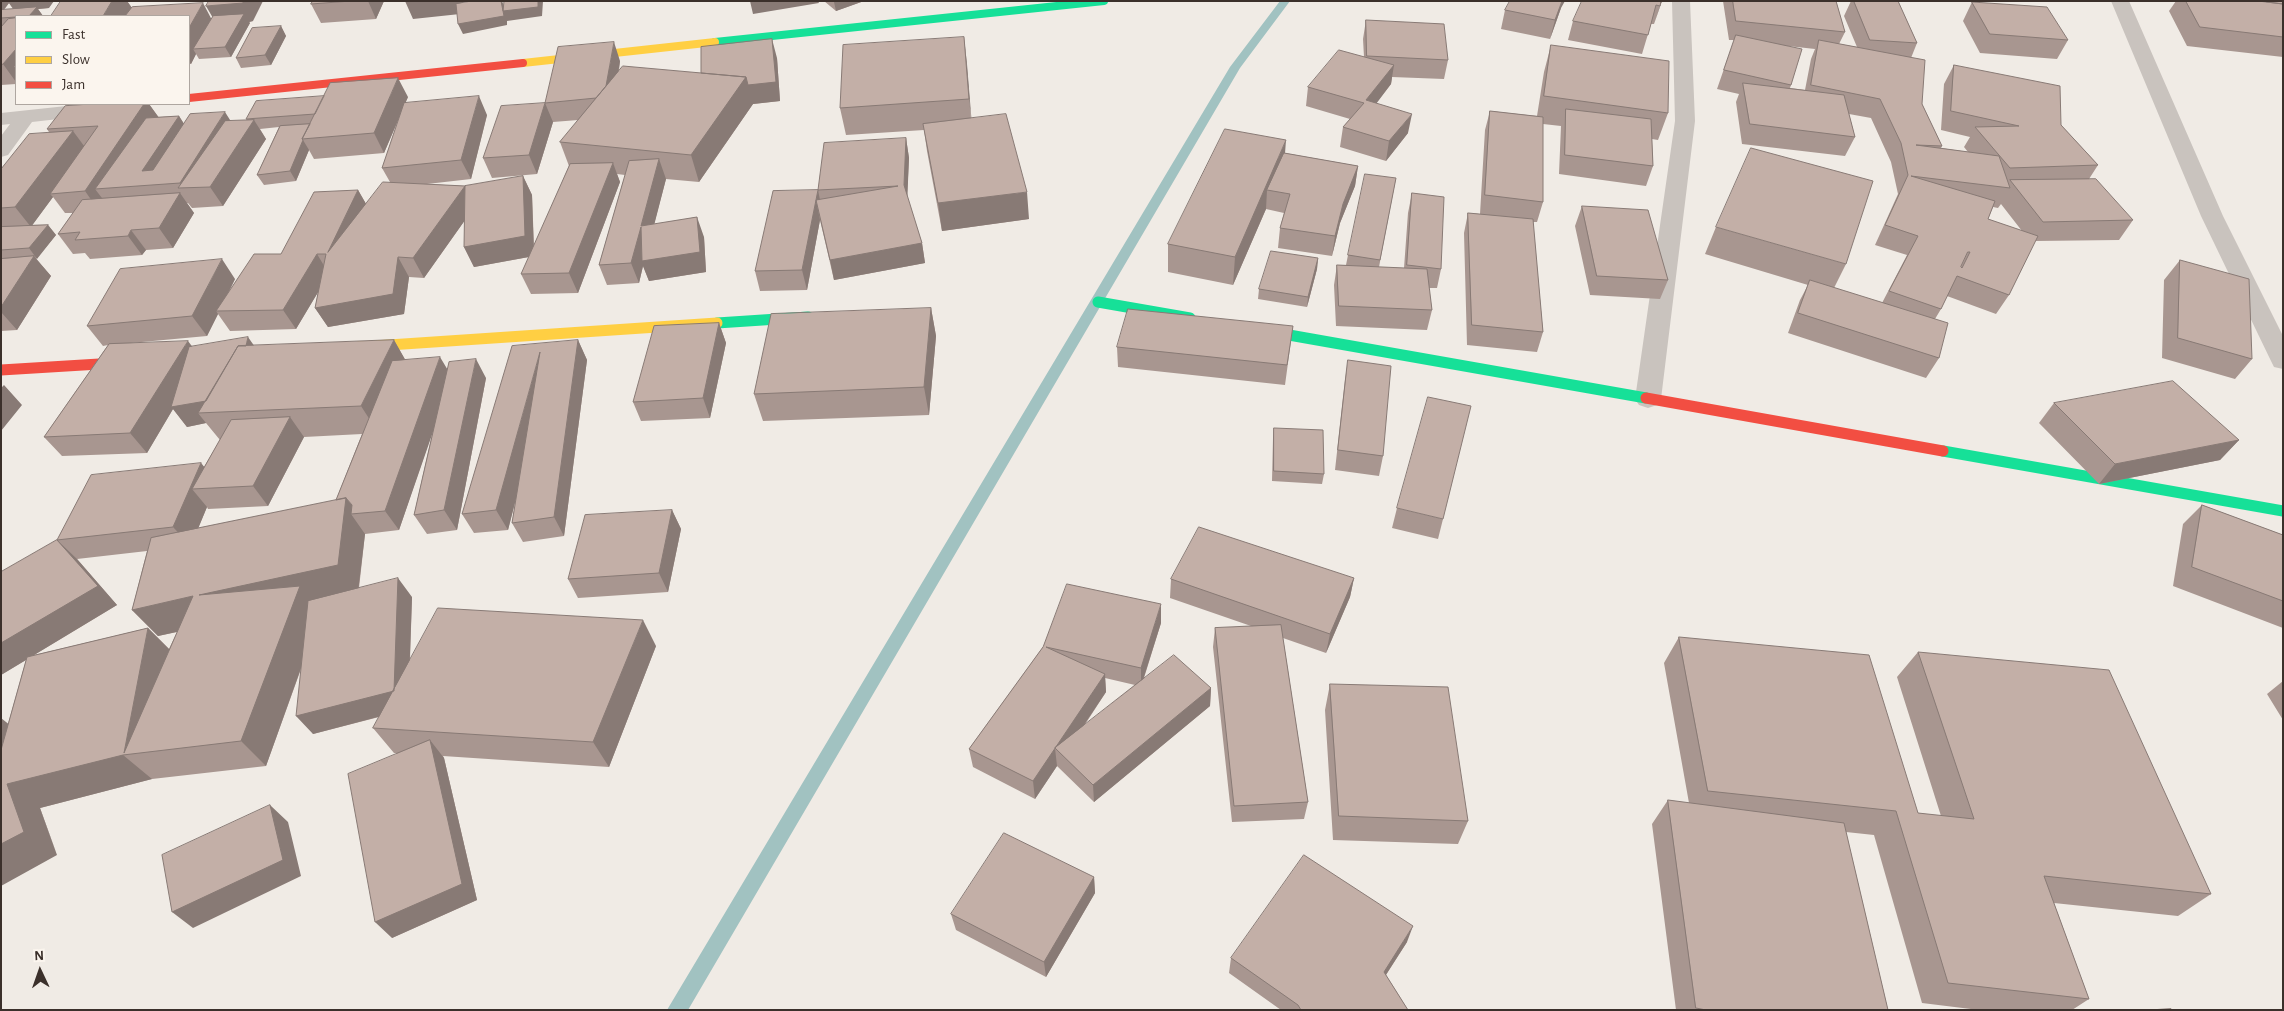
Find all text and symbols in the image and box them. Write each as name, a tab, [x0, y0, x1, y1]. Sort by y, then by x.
legend	[15, 15, 190, 105]
text: Fast	[62, 27, 85, 42]
text: Slow	[62, 52, 90, 67]
text: Jam	[62, 77, 85, 92]
north arrow	[15, 946, 65, 996]
text: N	[34, 949, 44, 963]

